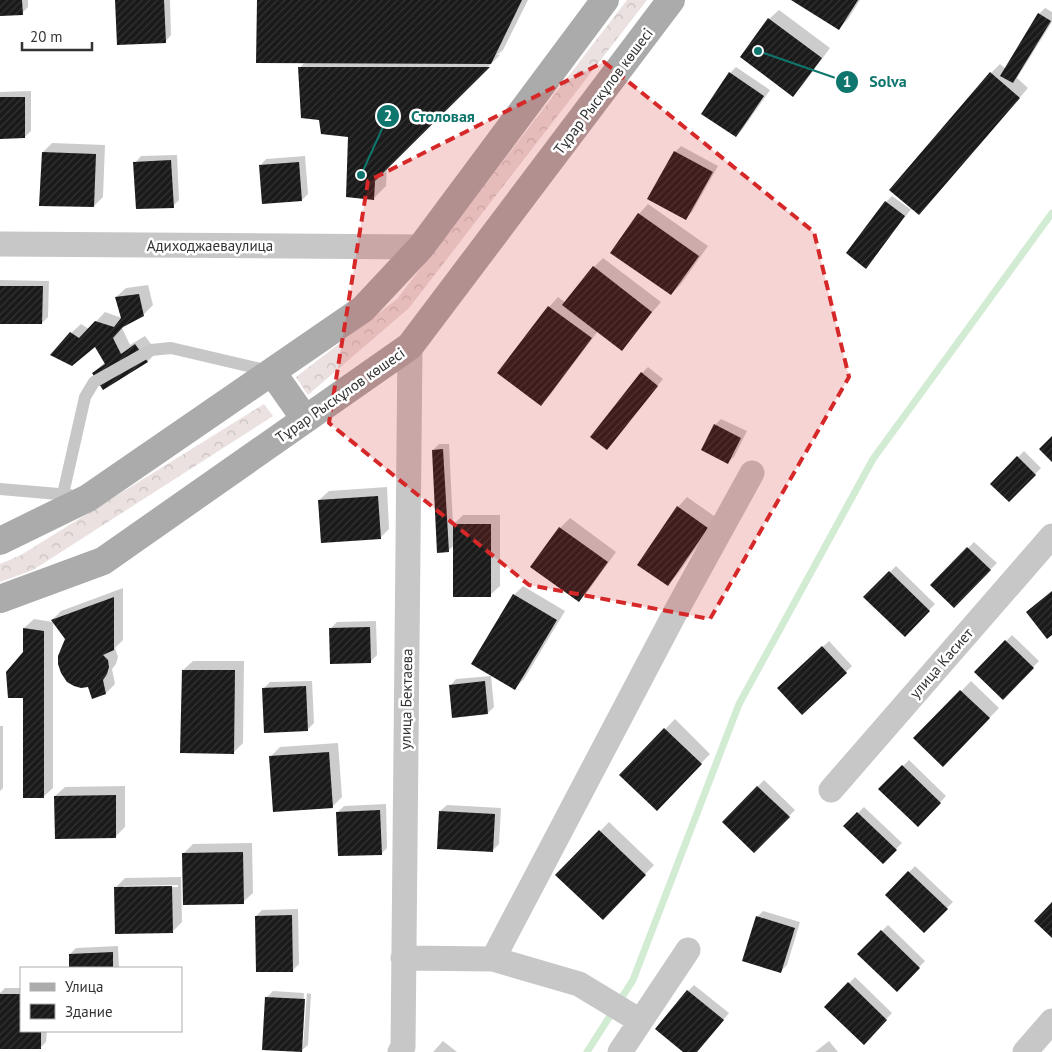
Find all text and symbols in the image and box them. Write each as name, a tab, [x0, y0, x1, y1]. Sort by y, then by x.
scale bar	[22, 20, 92, 52]
street label: Тұрар Рыскұлов көшесі	[549, 24, 657, 158]
text: 20 m	[30, 27, 63, 46]
callout: Solva	[835, 66, 917, 97]
text: Solva	[869, 71, 907, 91]
text: 1	[843, 72, 851, 91]
callout: Столовая	[376, 100, 485, 131]
text: 2	[384, 106, 392, 125]
text: Столовая	[411, 106, 475, 126]
street label: Адиходжаеваулица	[147, 236, 273, 255]
street label: Тұрар Рыскұлов көшесі	[272, 343, 408, 447]
street label: улица Касиет	[905, 624, 977, 702]
street label: улица Бектаева	[396, 648, 416, 750]
legend	[20, 967, 182, 1032]
text: Улица	[65, 977, 103, 996]
text: Здание	[65, 1002, 113, 1021]

